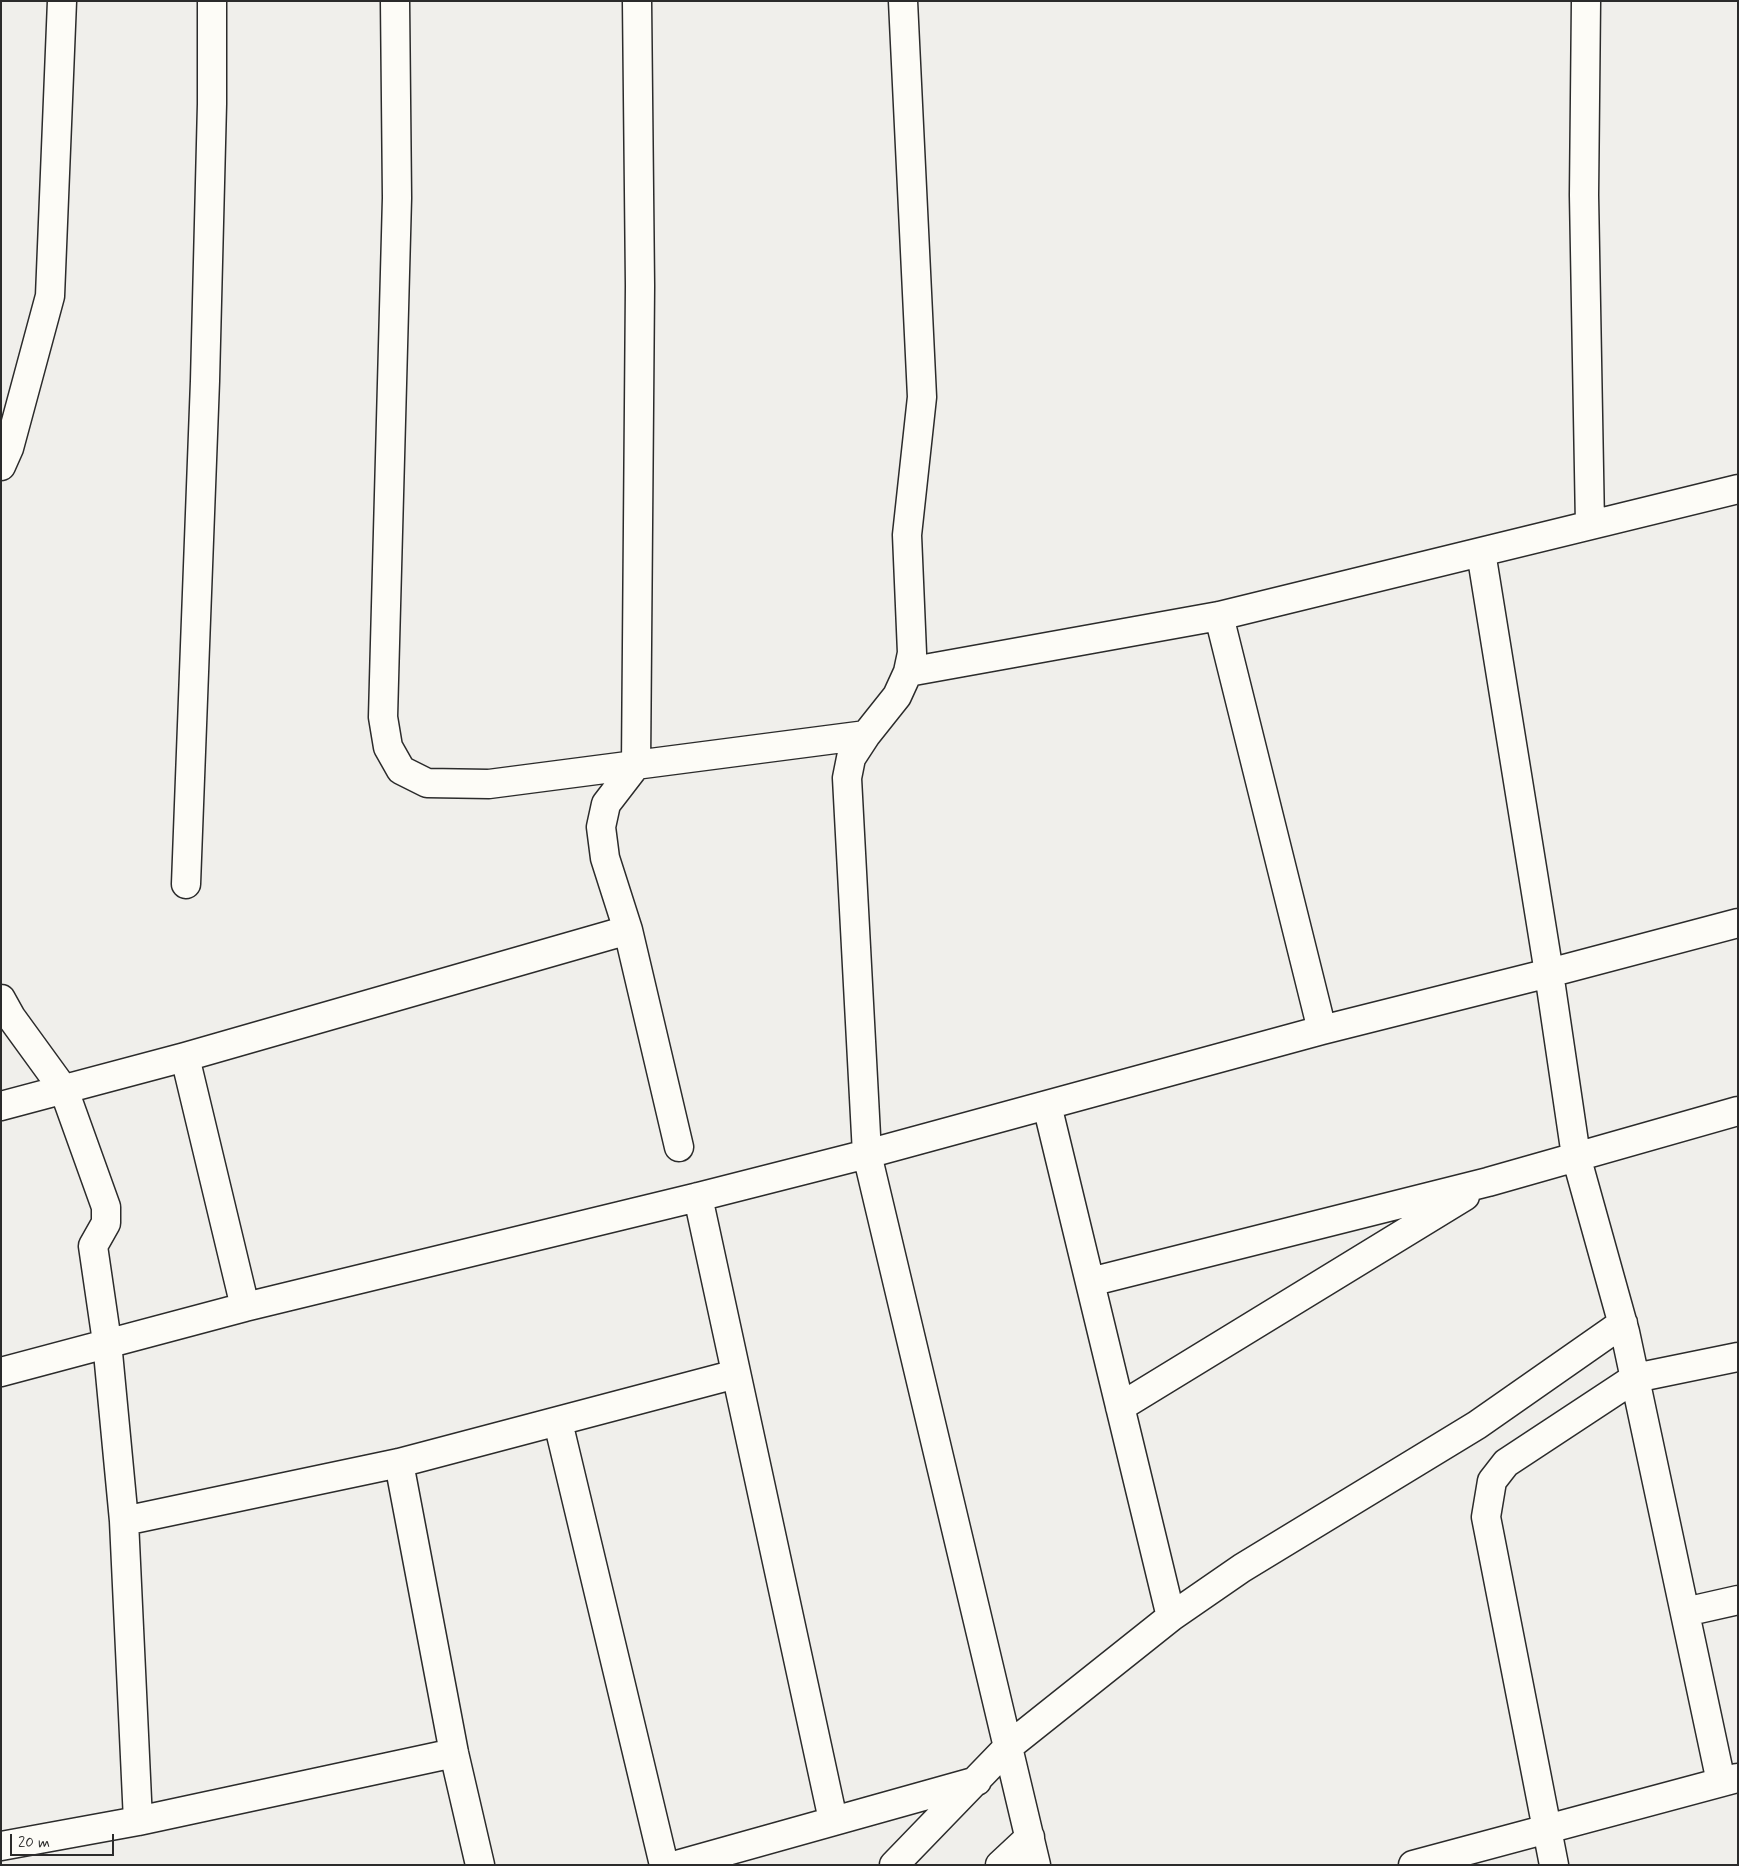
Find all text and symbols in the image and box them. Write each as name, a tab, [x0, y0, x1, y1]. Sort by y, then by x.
scale bar	[12, 1824, 116, 1856]
text: 20 m	[18, 1833, 50, 1853]

